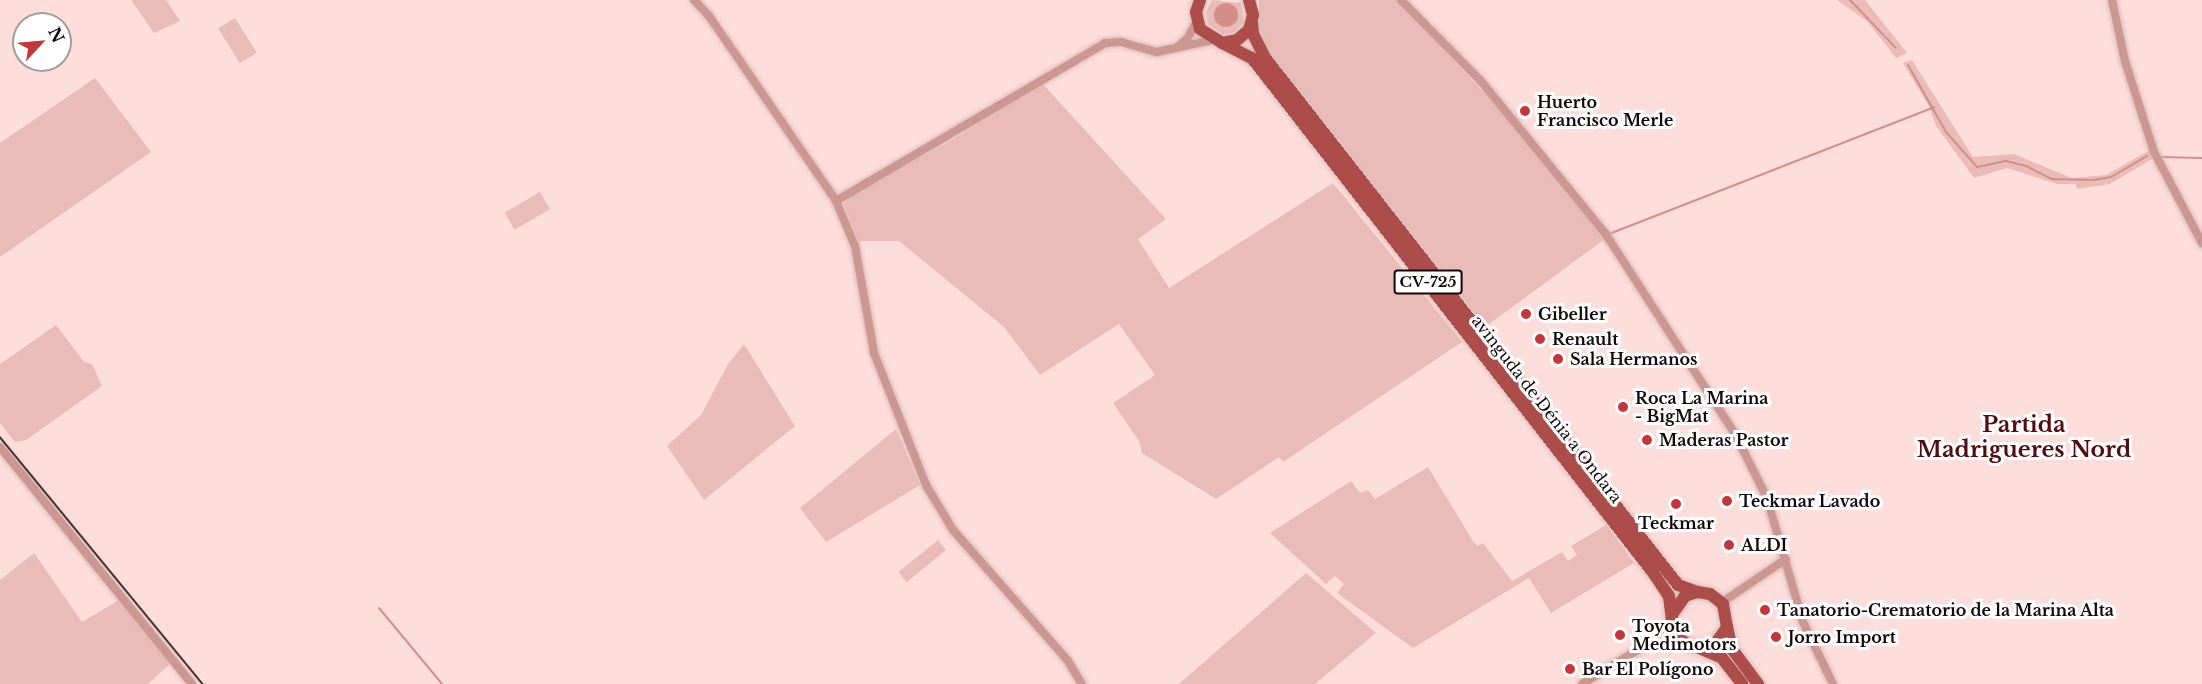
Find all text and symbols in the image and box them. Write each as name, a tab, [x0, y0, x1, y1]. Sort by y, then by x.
north arrow	[12, 12, 72, 72]
text: N	[44, 24, 69, 46]
place label: Huerto Francisco Merle	[1537, 92, 1673, 130]
marker: Huerto Francisco Merle	[1518, 104, 1532, 118]
road number: CV-725	[1394, 270, 1462, 294]
place label: Gibeller	[1538, 304, 1607, 324]
marker: Gibeller	[1519, 307, 1533, 321]
street label: avinguda de Dénia a Ondara	[1468, 311, 1626, 507]
place label: Renault	[1552, 329, 1618, 349]
marker: Renault	[1533, 332, 1547, 346]
place label: Sala Hermanos	[1570, 349, 1698, 369]
marker: Sala Hermanos	[1551, 352, 1565, 366]
place label: Roca La Marina - BigMat	[1635, 388, 1769, 426]
marker: Roca La Marina - BigMat	[1616, 400, 1630, 414]
district label: Partida Madrigueres Nord	[1917, 411, 2131, 463]
place label: Maderas Pastor	[1659, 430, 1788, 450]
marker: Maderas Pastor	[1640, 433, 1654, 447]
place label: Teckmar Lavado	[1739, 491, 1881, 511]
marker: Teckmar Lavado	[1720, 494, 1734, 508]
marker: Teckmar	[1669, 497, 1683, 511]
place label: Teckmar	[1638, 513, 1714, 533]
place label: ALDI	[1741, 535, 1787, 555]
marker: ALDI	[1722, 538, 1736, 552]
place label: Tanatorio-Crematorio de la Marina Alta	[1777, 600, 2115, 620]
marker: Tanatorio-Crematorio de la Marina Alta	[1758, 603, 1772, 617]
place label: Toyota Medimotors	[1632, 616, 1737, 654]
place label: Jorro Import	[1788, 627, 1896, 647]
marker: Toyota Medimotors	[1613, 628, 1627, 642]
marker: Jorro Import	[1769, 630, 1783, 644]
place label: Bar El Polígono	[1582, 659, 1714, 679]
marker: Bar El Polígono	[1563, 662, 1577, 676]

